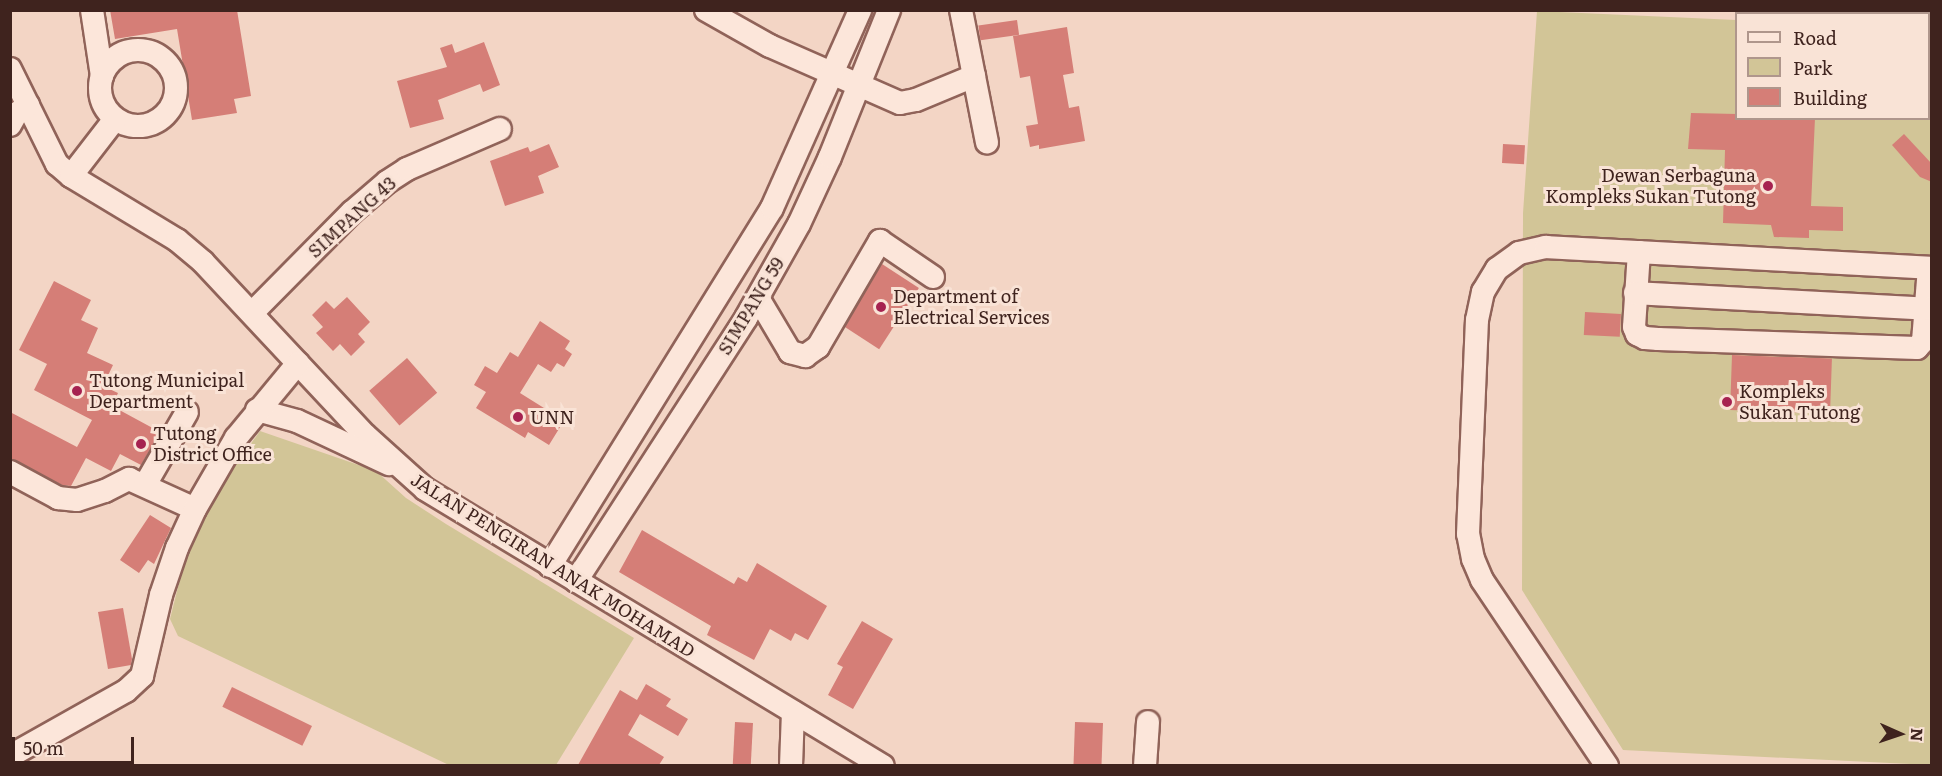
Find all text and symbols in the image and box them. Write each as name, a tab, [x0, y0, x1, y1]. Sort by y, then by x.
legend	[1735, 12, 1930, 120]
text: Road	[1793, 24, 1837, 51]
text: Park	[1793, 54, 1832, 81]
text: Building	[1793, 84, 1867, 111]
place label: Dewan Serbaguna Kompleks Sukan Tutong	[1545, 165, 1756, 207]
street label: SIMPANG 43	[304, 172, 400, 262]
marker: Dewan Serbaguna Kompleks Sukan Tutong	[1761, 179, 1775, 193]
street label: SIMPANG 59	[713, 253, 789, 359]
place label: Department of Electrical Services	[893, 286, 1049, 328]
marker: Department of Electrical Services	[874, 300, 888, 314]
place label: Tutong Municipal Department	[89, 370, 244, 412]
place label: Kompleks Sukan Tutong	[1739, 381, 1860, 424]
marker: Tutong Municipal Department	[70, 384, 84, 398]
marker: Kompleks Sukan Tutong	[1720, 395, 1734, 409]
place label: UNN	[530, 406, 575, 428]
marker: UNN	[511, 410, 525, 424]
place label: Tutong District Office	[153, 423, 272, 466]
marker: Tutong District Office	[134, 437, 148, 451]
street label: JALAN PENGIRAN ANAK MOHAMAD	[407, 468, 699, 662]
north arrow	[1870, 704, 1930, 764]
scale bar	[15, 725, 136, 763]
text: N	[1906, 728, 1930, 742]
text: 50 m	[23, 734, 64, 761]

